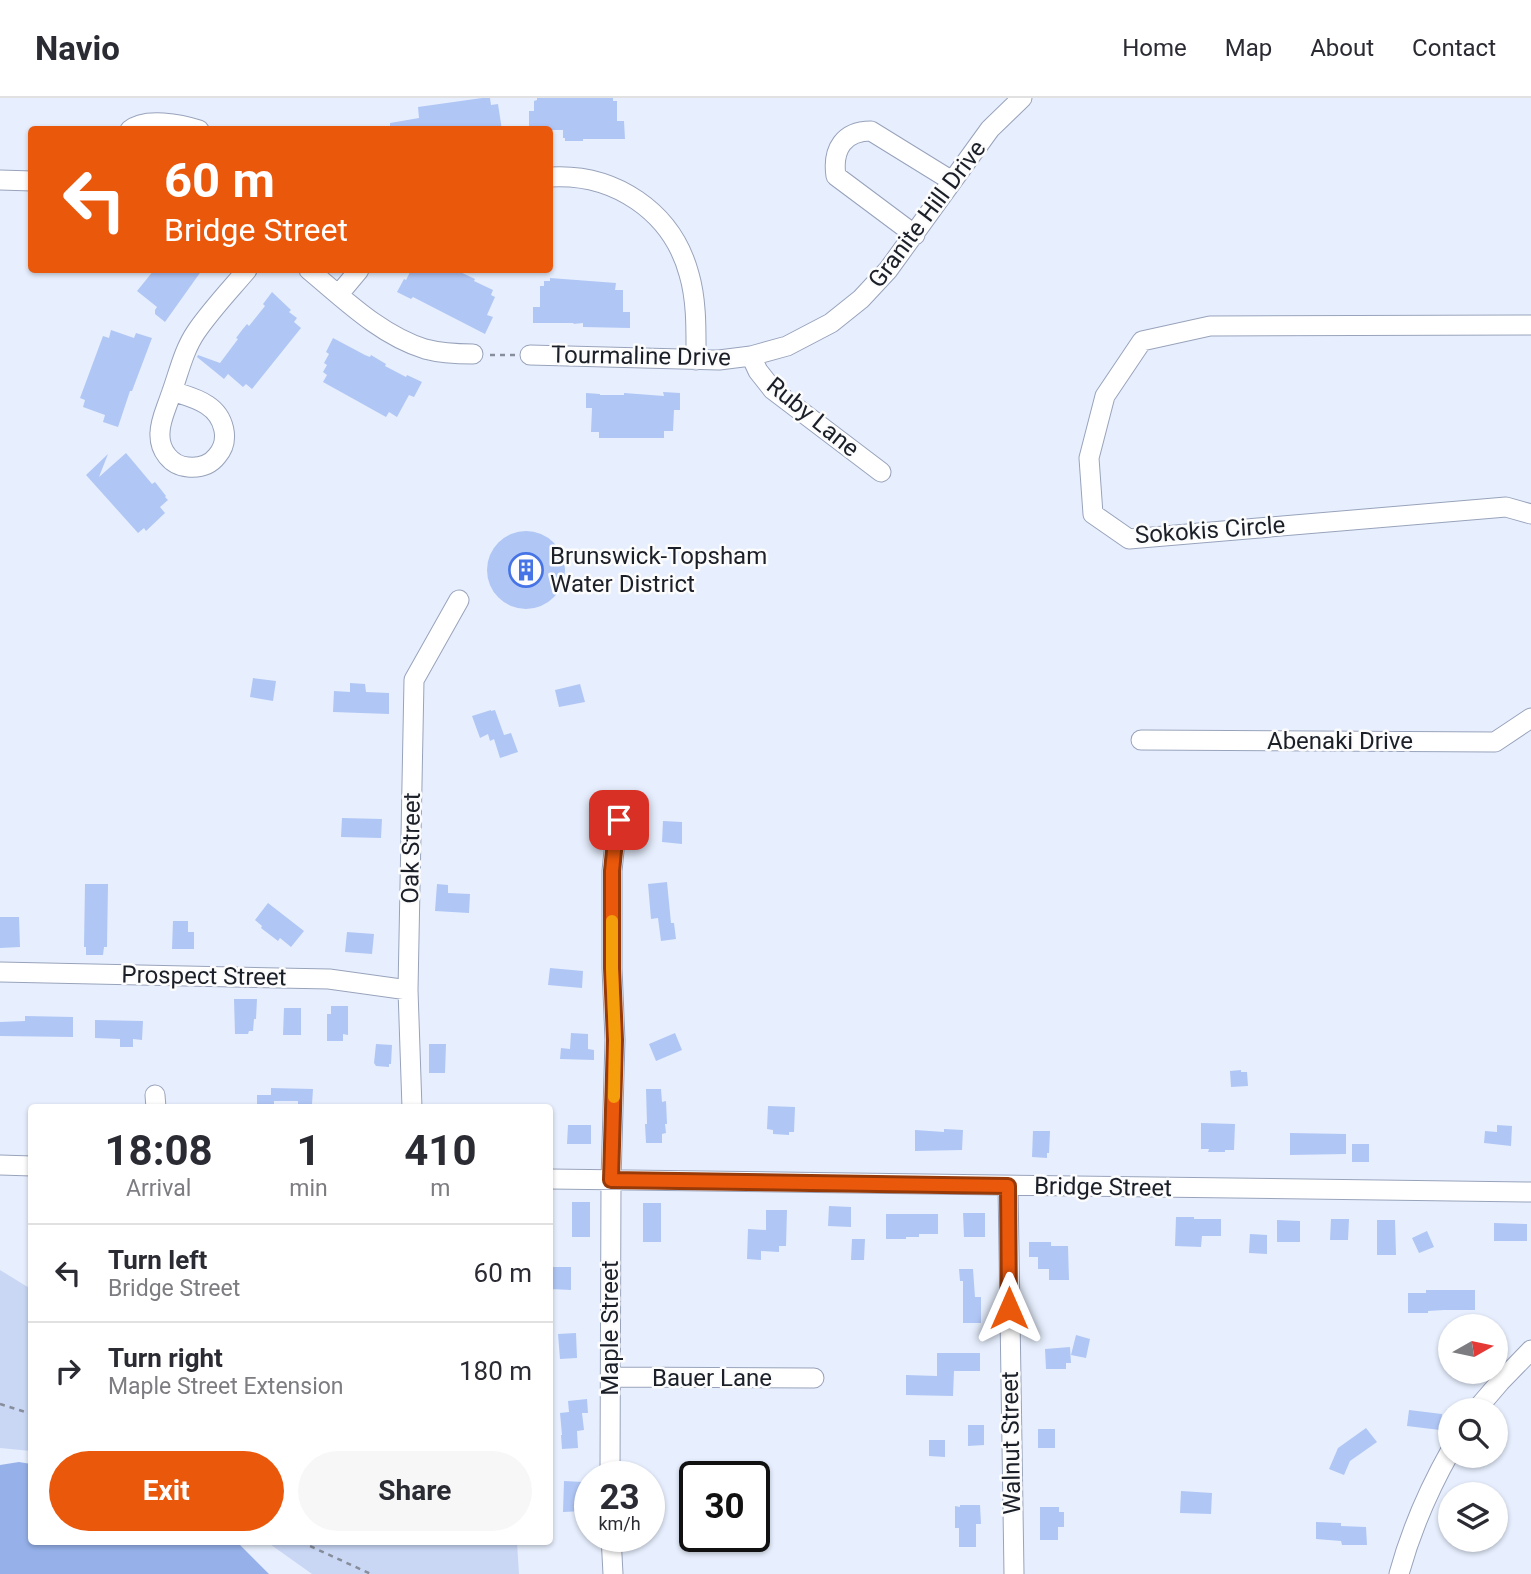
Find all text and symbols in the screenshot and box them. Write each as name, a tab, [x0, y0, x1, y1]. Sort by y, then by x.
text: Navio	[35, 29, 120, 68]
text: Home	[1122, 34, 1187, 62]
text: Map	[1225, 34, 1272, 62]
text: About	[1310, 34, 1374, 62]
text: Contact	[1412, 34, 1496, 62]
street label: Granite Hill Drive	[863, 135, 991, 293]
text: 60 m	[164, 152, 275, 209]
icon: left	[49, 154, 140, 245]
text: Bridge Street	[164, 211, 348, 249]
street label: Tourmaline Drive	[551, 340, 731, 372]
street label: Ruby Lane	[761, 371, 865, 463]
street label: Sokokis Circle	[1134, 511, 1286, 549]
place label: Brunswick-Topsham Water District	[550, 542, 767, 598]
building icon: Brunswick-Topsham Water District	[507, 551, 545, 589]
street label: Abenaki Drive	[1267, 727, 1413, 755]
pin	[589, 790, 649, 850]
street label: Oak Street	[396, 792, 426, 904]
icon: arrive	[600, 801, 638, 839]
street label: Prospect Street	[121, 961, 287, 991]
text: 18:08	[105, 1126, 213, 1175]
text: 1	[296, 1126, 321, 1175]
text: 410	[404, 1126, 477, 1175]
street label: Bridge Street	[1034, 1172, 1172, 1202]
text: Arrival	[126, 1175, 191, 1202]
text: min	[289, 1175, 328, 1202]
text: m	[430, 1175, 450, 1202]
text: Turn left	[108, 1245, 207, 1275]
icon: left	[49, 1254, 87, 1292]
text: 60 m	[474, 1258, 532, 1288]
street label: Maple Street	[596, 1260, 624, 1396]
position arrow	[972, 1271, 1046, 1345]
text: Bridge Street	[108, 1275, 240, 1302]
north arrow	[1438, 1314, 1508, 1384]
map controls	[1438, 1314, 1508, 1552]
text: Turn right	[108, 1343, 223, 1373]
icon: right	[49, 1352, 87, 1390]
text: 180 m	[459, 1356, 532, 1386]
street label: Bauer Lane	[652, 1364, 772, 1392]
street label: Walnut Street	[996, 1371, 1026, 1515]
text: Maple Street Extension	[108, 1373, 344, 1400]
button: search	[1438, 1398, 1508, 1468]
button: Exit	[49, 1451, 284, 1531]
button: Share	[298, 1451, 532, 1531]
speed limit sign: 30	[679, 1461, 770, 1552]
text: 23	[599, 1477, 640, 1518]
button: layers	[1438, 1482, 1508, 1552]
text: km/h	[598, 1513, 641, 1534]

